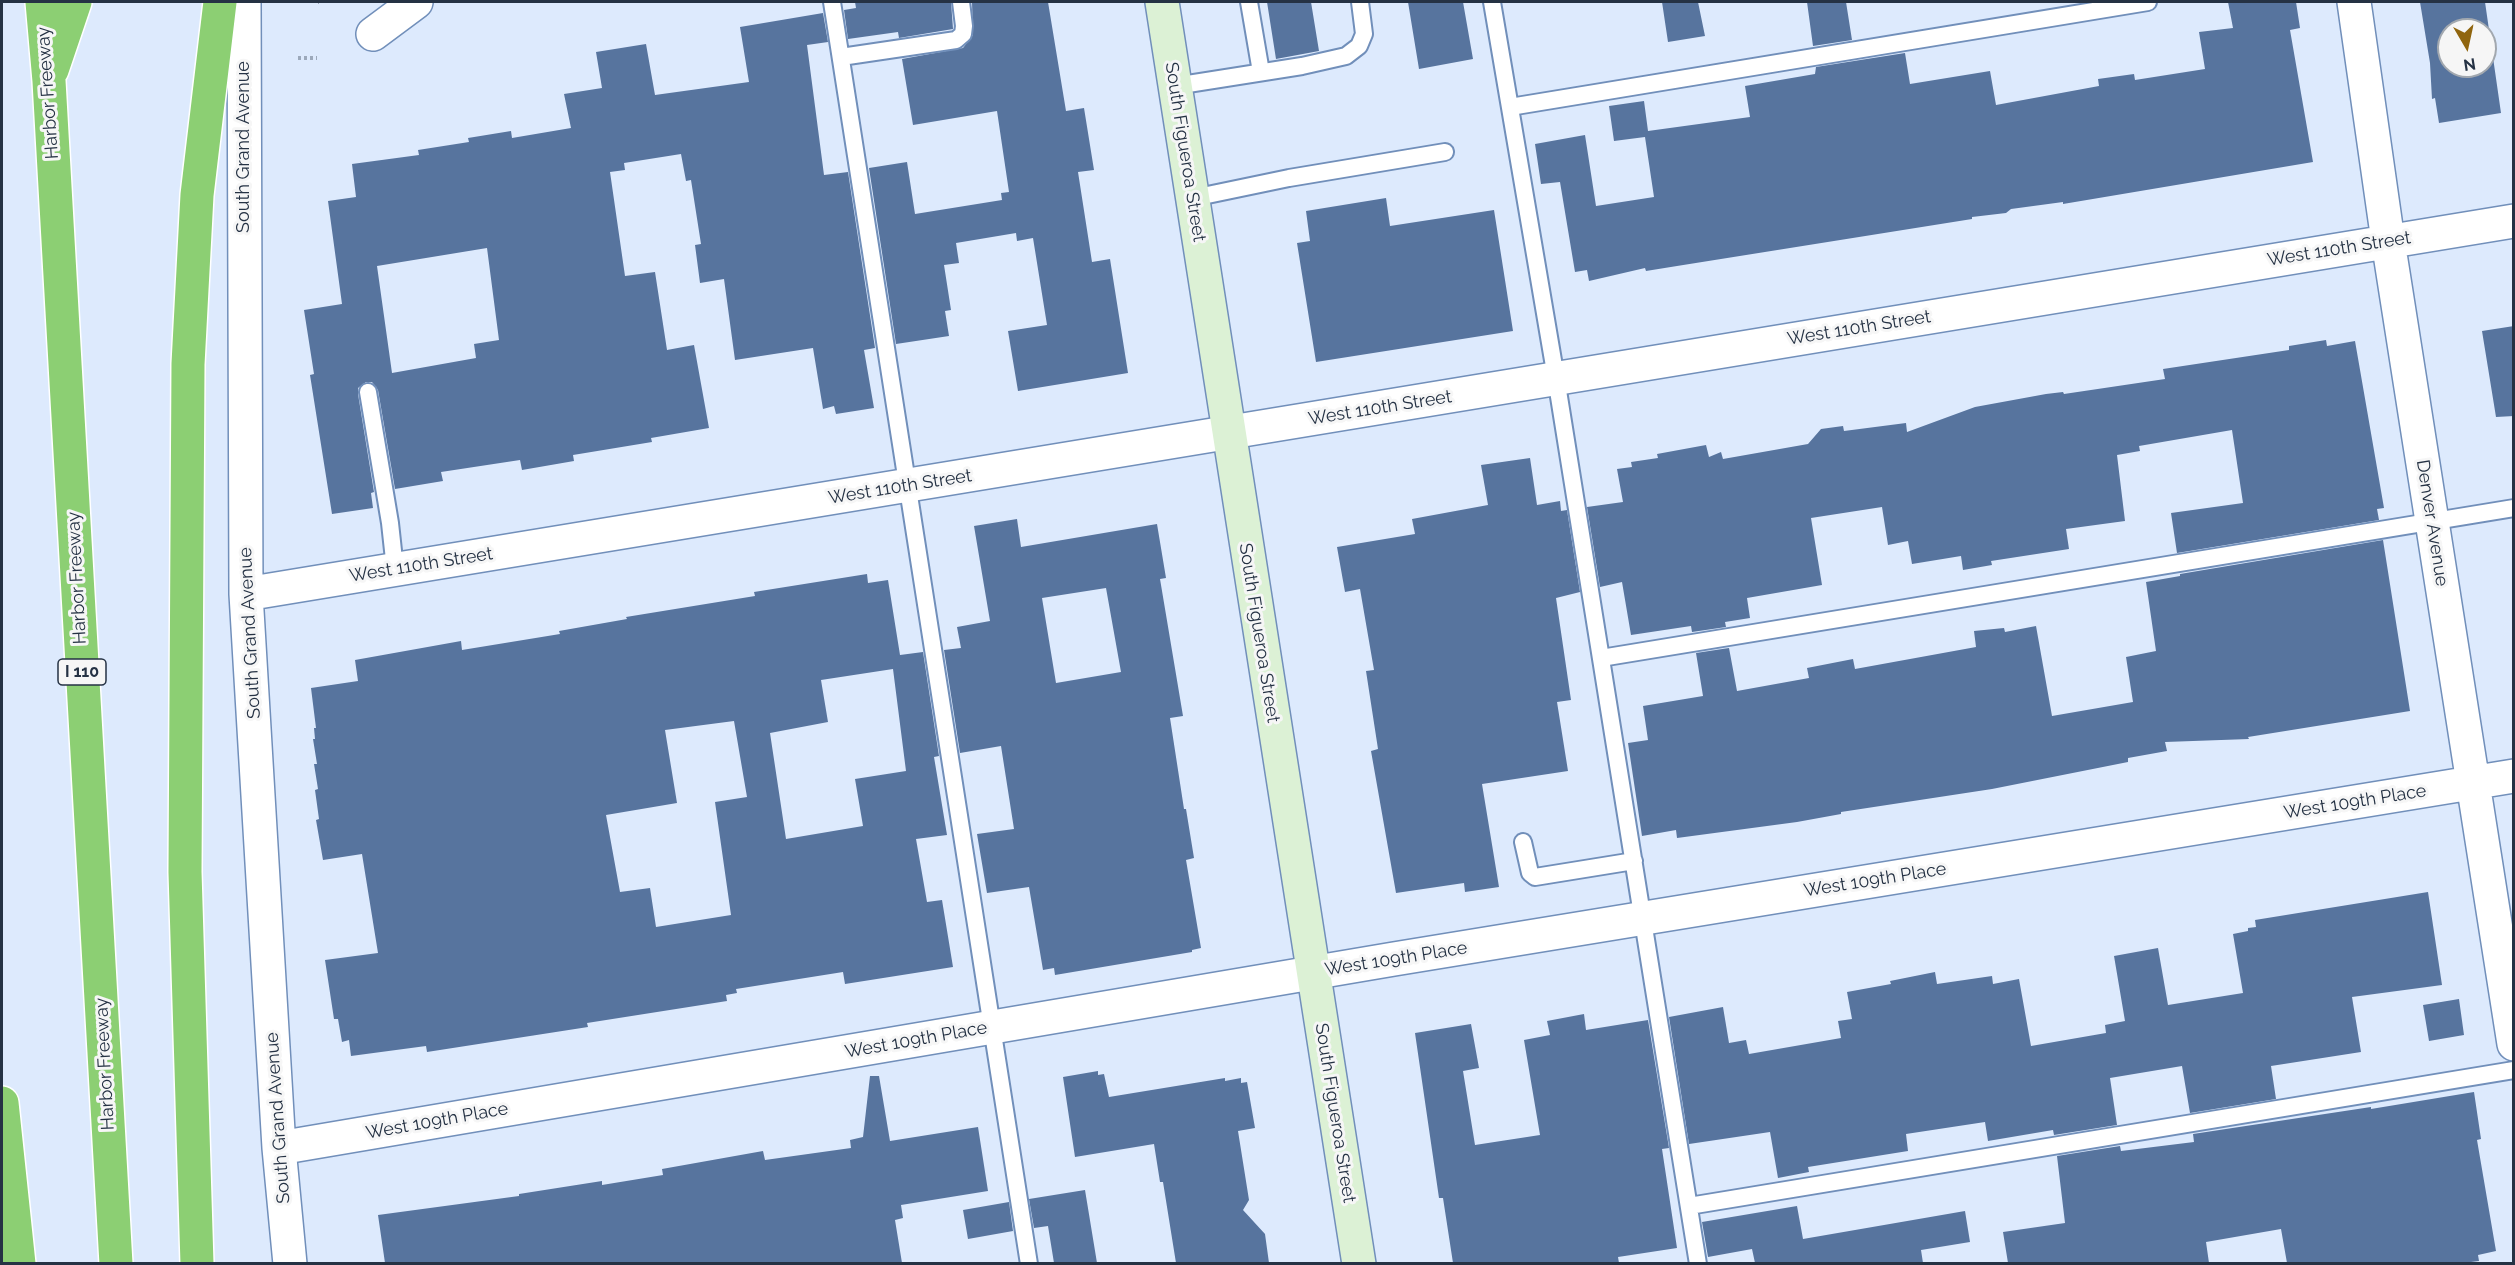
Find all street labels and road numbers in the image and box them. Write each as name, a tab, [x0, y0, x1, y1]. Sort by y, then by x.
street label: Harbor Freeway	[33, 26, 63, 160]
street label: South Grand Avenue	[233, 61, 255, 233]
street label: South Figueroa Street	[1160, 61, 1210, 243]
street label: West 110th Street	[2266, 227, 2412, 271]
street label: West 110th Street	[1786, 306, 1932, 350]
street label: West 110th Street	[1307, 386, 1453, 430]
street label: Denver Avenue	[2411, 458, 2453, 588]
street label: West 110th Street	[827, 465, 973, 509]
street label: Harbor Freeway	[63, 511, 91, 645]
street label: South Figueroa Street	[1234, 542, 1284, 724]
street label: West 110th Street	[348, 543, 494, 587]
street label: South Grand Avenue	[235, 547, 265, 719]
road number: I 110	[58, 659, 106, 685]
street label: West 109th Place	[2282, 780, 2428, 824]
street label: West 109th Place	[1802, 858, 1948, 902]
street label: West 109th Place	[1323, 937, 1469, 981]
street label: Harbor Freeway	[91, 997, 119, 1131]
street label: West 109th Place	[843, 1017, 989, 1063]
street label: South Figueroa Street	[1310, 1022, 1360, 1204]
street label: South Grand Avenue	[261, 1032, 295, 1204]
street label: West 109th Place	[364, 1098, 510, 1144]

